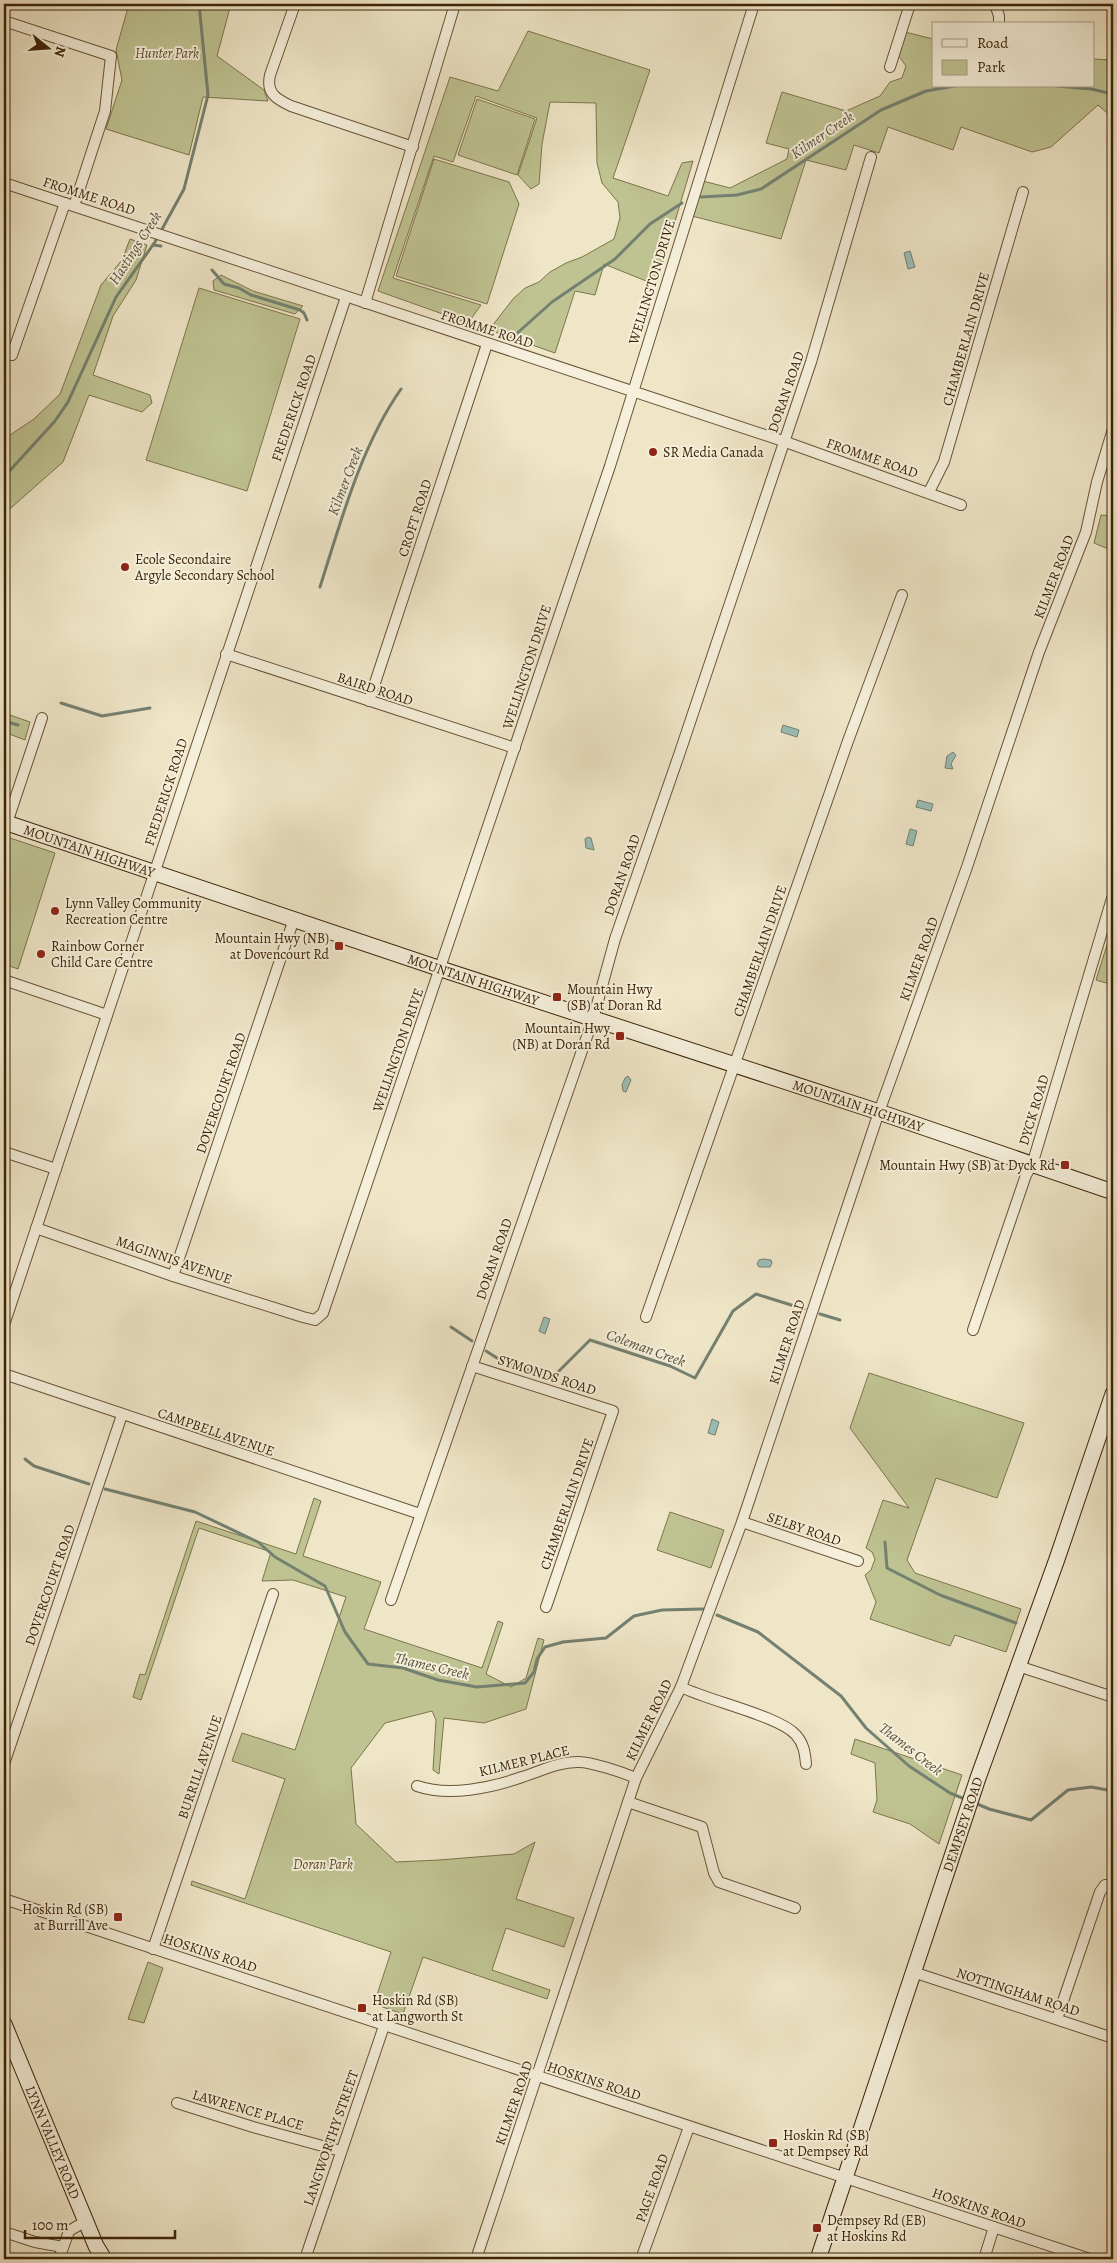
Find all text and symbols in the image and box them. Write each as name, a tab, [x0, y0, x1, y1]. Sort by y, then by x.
north arrow	[22, 22, 72, 72]
legend	[932, 22, 1094, 88]
text: Road	[977, 33, 1009, 53]
text: N	[49, 44, 71, 59]
park label: Hunter Park	[135, 44, 199, 63]
text: Park	[977, 57, 1006, 77]
water label: Kilmer Creek	[787, 106, 858, 163]
street label: FROMME ROAD	[40, 172, 138, 220]
water label: Hastings Creek	[104, 207, 166, 289]
street label: WELLINGTON DRIVE	[624, 217, 680, 348]
street label: CHAMBERLAIN DRIVE	[938, 270, 994, 408]
street label: FROMME ROAD	[438, 305, 536, 353]
street label: DORAN ROAD	[763, 349, 809, 435]
street label: FREDERICK ROAD	[267, 352, 321, 464]
street label: FROMME ROAD	[824, 433, 921, 483]
water label: Kilmer Creek	[323, 443, 367, 518]
place label: SR Media Canada	[663, 443, 764, 462]
marker: SR Media Canada	[647, 446, 659, 458]
street label: CROFT ROAD	[394, 477, 437, 559]
street label: KILMER ROAD	[1029, 532, 1079, 622]
place label: Ecole Secondaire Argyle Secondary School	[134, 550, 275, 585]
marker: Ecole Secondaire Argyle Secondary School	[119, 561, 131, 573]
street label: WELLINGTON DRIVE	[498, 602, 556, 733]
street label: BAIRD ROAD	[335, 668, 416, 710]
street label: FREDERICK ROAD	[140, 736, 192, 848]
street label: MOUNTAIN HIGHWAY	[21, 820, 158, 882]
street label: DORAN ROAD	[599, 832, 645, 918]
street label: CHAMBERLAIN DRIVE	[729, 883, 791, 1019]
place label: Lynn Valley Community Recreation Centre	[65, 894, 202, 929]
marker: Lynn Valley Community Recreation Centre	[49, 905, 61, 917]
street label: KILMER ROAD	[895, 914, 943, 1004]
place label: Mountain Hwy (NB) at Dovencourt Rd	[215, 929, 329, 964]
place label: Rainbow Corner Child Care Centre	[51, 937, 153, 972]
marker: Mountain Hwy (NB) at Dovencourt Rd	[333, 940, 345, 952]
marker: Rainbow Corner Child Care Centre	[35, 948, 47, 960]
street label: MOUNTAIN HIGHWAY	[405, 949, 542, 1010]
place label: Mountain Hwy (SB) at Doran Rd	[567, 980, 662, 1015]
street label: WELLINGTON DRIVE	[368, 986, 428, 1115]
marker: Mountain Hwy (SB) at Doran Rd	[551, 991, 563, 1003]
place label: Mountain Hwy (NB) at Doran Rd	[513, 1019, 611, 1054]
street label: DOVERCOURT ROAD	[191, 1030, 251, 1156]
marker: Mountain Hwy (NB) at Doran Rd	[614, 1030, 626, 1042]
street label: DYCK ROAD	[1014, 1072, 1054, 1148]
street label: MOUNTAIN HIGHWAY	[790, 1075, 927, 1136]
place label: Mountain Hwy (SB) at Dyck Rd	[879, 1156, 1055, 1175]
marker: Mountain Hwy (SB) at Dyck Rd	[1059, 1159, 1071, 1171]
street label: DORAN ROAD	[471, 1216, 517, 1302]
street label: MAGINNIS AVENUE	[113, 1231, 235, 1289]
street label: KILMER ROAD	[764, 1297, 810, 1387]
water label: Coleman Creek	[604, 1324, 689, 1372]
street label: SYMONDS ROAD	[495, 1350, 599, 1400]
street label: CAMPBELL AVENUE	[155, 1403, 277, 1461]
street label: CHAMBERLAIN DRIVE	[536, 1436, 598, 1572]
street label: SELBY ROAD	[764, 1507, 844, 1551]
street label: DOVERCOURT ROAD	[20, 1522, 80, 1648]
water label: Thames Creek	[393, 1648, 471, 1684]
street label: KILMER ROAD	[621, 1676, 677, 1764]
street label: BURRILL AVENUE	[173, 1712, 227, 1822]
water label: Thames Creek	[875, 1718, 947, 1780]
street label: KILMER PLACE	[477, 1741, 571, 1781]
street label: DEMPSEY ROAD	[938, 1774, 987, 1875]
park label: Doran Park	[293, 1855, 353, 1874]
place label: Hoskin Rd (SB) at Burrill Ave	[22, 1900, 108, 1935]
marker: Hoskin Rd (SB) at Burrill Ave	[112, 1911, 124, 1923]
street label: HOSKINS ROAD	[161, 1929, 260, 1977]
street label: NOTTINGHAM ROAD	[954, 1963, 1082, 2021]
place label: Hoskin Rd (SB) at Langworth St	[372, 1991, 463, 2026]
marker: Hoskin Rd (SB) at Langworth St	[356, 2002, 368, 2014]
street label: HOSKINS ROAD	[545, 2057, 644, 2105]
street label: KILMER ROAD	[491, 2058, 537, 2148]
street label: LANGWORTHY STREET	[299, 2067, 363, 2208]
street label: LYNN VALLEY ROAD	[21, 2083, 85, 2202]
street label: LAWRENCE PLACE	[190, 2085, 306, 2135]
place label: Hoskin Rd (SB) at Dempsey Rd	[783, 2126, 869, 2161]
marker: Hoskin Rd (SB) at Dempsey Rd	[767, 2137, 779, 2149]
street label: PAGE ROAD	[631, 2151, 673, 2225]
street label: HOSKINS ROAD	[930, 2183, 1028, 2233]
scale bar	[25, 2208, 175, 2240]
place label: Dempsey Rd (EB) at Hoskins Rd	[827, 2211, 926, 2246]
text: 100 m	[32, 2215, 69, 2235]
marker: Dempsey Rd (EB) at Hoskins Rd	[811, 2222, 823, 2234]

